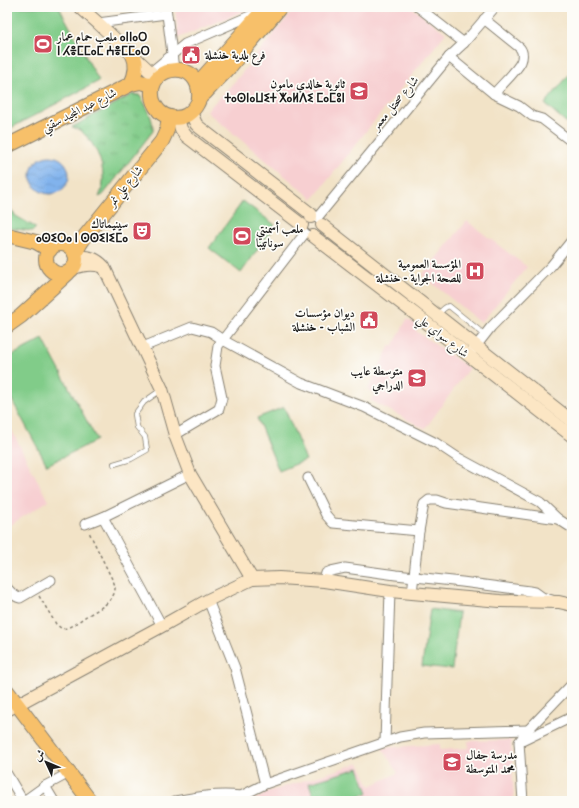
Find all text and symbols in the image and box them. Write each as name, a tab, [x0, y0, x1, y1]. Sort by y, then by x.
place label: ملعب حمام عمار ⴰⵏⵏⴰⵔ ⵏ ⵃⴻⵎⵎⴰⵎ ⵄⴻⵎⵎⴰⵔ	[55, 30, 150, 58]
sports icon: ملعب حمام عمار ⴰⵏⵏⴰⵔ ⵏ ⵃⴻⵎⵎⴰⵎ ⵄⴻⵎⵎⴰⵔ	[32, 33, 54, 55]
public building icon: فرع بلدية خنشلة	[180, 44, 202, 66]
place label: فرع بلدية خنشلة	[204, 48, 266, 66]
street label: شارع صحتل معمر	[367, 73, 425, 137]
place label: ثانوية خالدي مامون ⵜⴰⵙⵏⴰⵡⵉⵜ ⵅⴰⵍⴷⵉ ⵎⴰⵎⵓⵏ	[224, 77, 346, 105]
school or university icon: ثانوية خالدي مامون ⵜⴰⵙⵏⴰⵡⵉⵜ ⵅⴰⵍⴷⵉ ⵎⴰⵎⵓⵏ	[348, 80, 370, 102]
street label: شارع عبد المجيد سقني	[39, 85, 121, 139]
street label: شارع علي نمر	[103, 163, 150, 214]
place label: سينيماتاك ⴰⵙⵉⵔⴰ ⵏ ⵙⵙⵉⵏⵉⵎⴰ	[36, 217, 128, 245]
theatre icon: سينيماتاك ⴰⵙⵉⵔⴰ ⵏ ⵙⵙⵉⵏⵉⵎⴰ	[131, 220, 153, 242]
place label: ملعب أسمنتي سوناتيبا	[256, 221, 304, 251]
sports icon: ملعب أسمنتي سوناتيبا	[231, 225, 253, 247]
place label: المؤسسة العمومية للصحة الجواية - خنشلة	[375, 257, 461, 286]
hospital icon: المؤسسة العمومية للصحة الجواية - خنشلة	[464, 260, 486, 282]
place label: ديوان مؤسسات الشباب - خنشلة	[291, 306, 355, 335]
public building icon: ديوان مؤسسات الشباب - خنشلة	[358, 309, 380, 331]
street label: شارع سواي علي	[411, 312, 472, 364]
place label: متوسطة عايب الدراجي	[350, 364, 403, 395]
school or university icon: متوسطة عايب الدراجي	[406, 367, 428, 389]
north arrow	[26, 742, 66, 782]
text: ش	[31, 747, 48, 764]
place label: مدرسة جفال محمد المتوسطة	[466, 748, 518, 777]
school or university icon: مدرسة جفال محمد المتوسطة	[441, 751, 463, 773]

